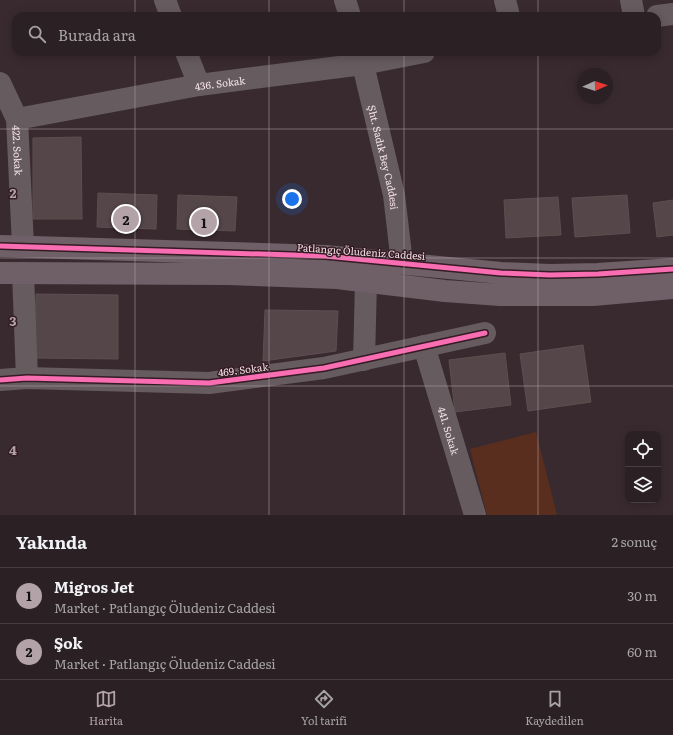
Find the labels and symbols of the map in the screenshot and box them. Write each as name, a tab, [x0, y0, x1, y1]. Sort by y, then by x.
north arrow	[577, 68, 613, 104]
street label: 436. Sokak	[193, 72, 247, 93]
street label: Şht. Sadık Bey Caddesi	[365, 103, 403, 211]
street label: 422. Sokak	[10, 125, 27, 177]
text: 2	[10, 183, 17, 202]
your location	[282, 189, 302, 209]
pin: 2	[113, 204, 139, 234]
pin: 1	[191, 207, 217, 237]
street label: Patlangıç Öludeniz Caddesi	[296, 239, 426, 263]
text: 3	[9, 311, 17, 330]
street label: 469. Sokak	[217, 358, 270, 380]
street label: 441. Sokak	[435, 404, 464, 457]
text: 4	[9, 440, 17, 459]

